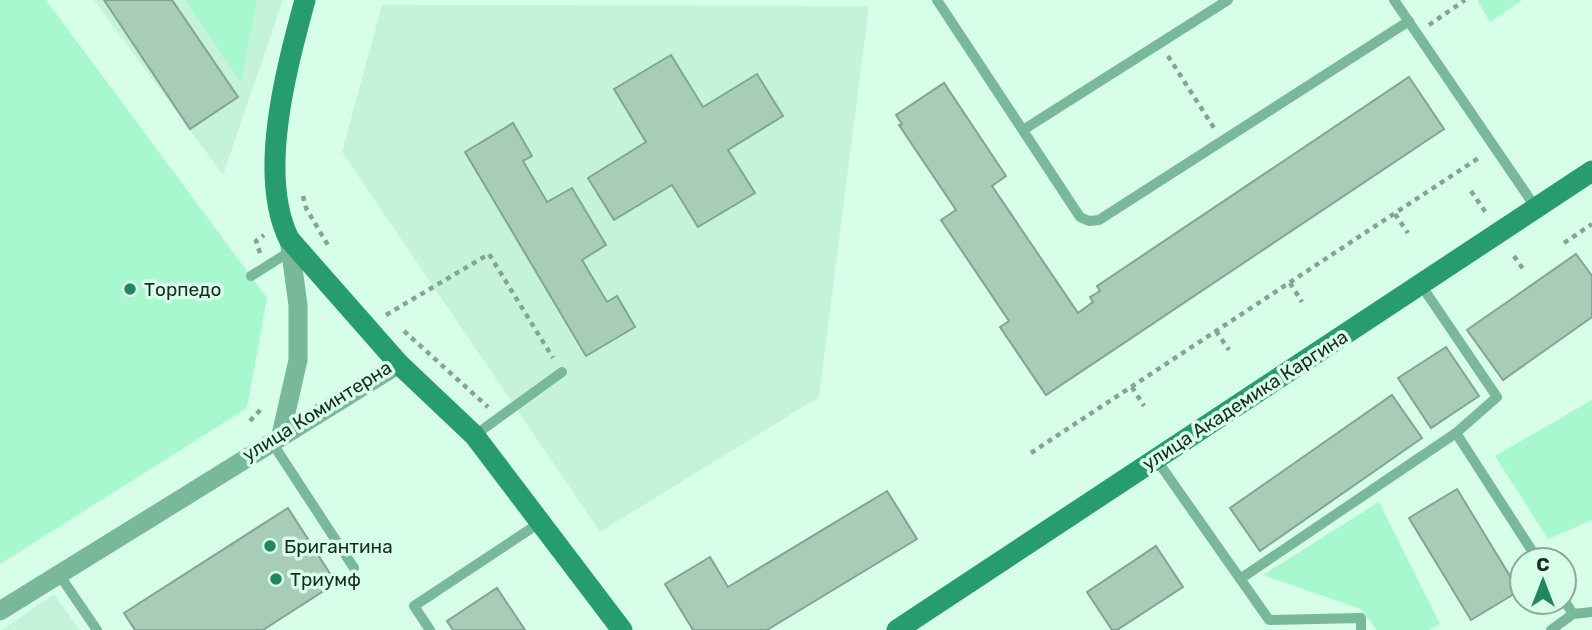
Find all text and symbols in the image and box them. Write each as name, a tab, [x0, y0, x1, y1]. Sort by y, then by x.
place label: Торпедо	[144, 278, 221, 301]
marker: Торпедо	[122, 281, 138, 297]
street label: улица Академика Каргина	[1138, 325, 1352, 475]
street label: улица Коминтерна	[238, 356, 396, 466]
place label: Бригантина	[284, 535, 393, 558]
marker: Бригантина	[262, 538, 278, 554]
north arrow	[1508, 546, 1578, 616]
text: С	[1536, 553, 1550, 576]
place label: Триумф	[290, 568, 361, 591]
marker: Триумф	[268, 571, 284, 587]

